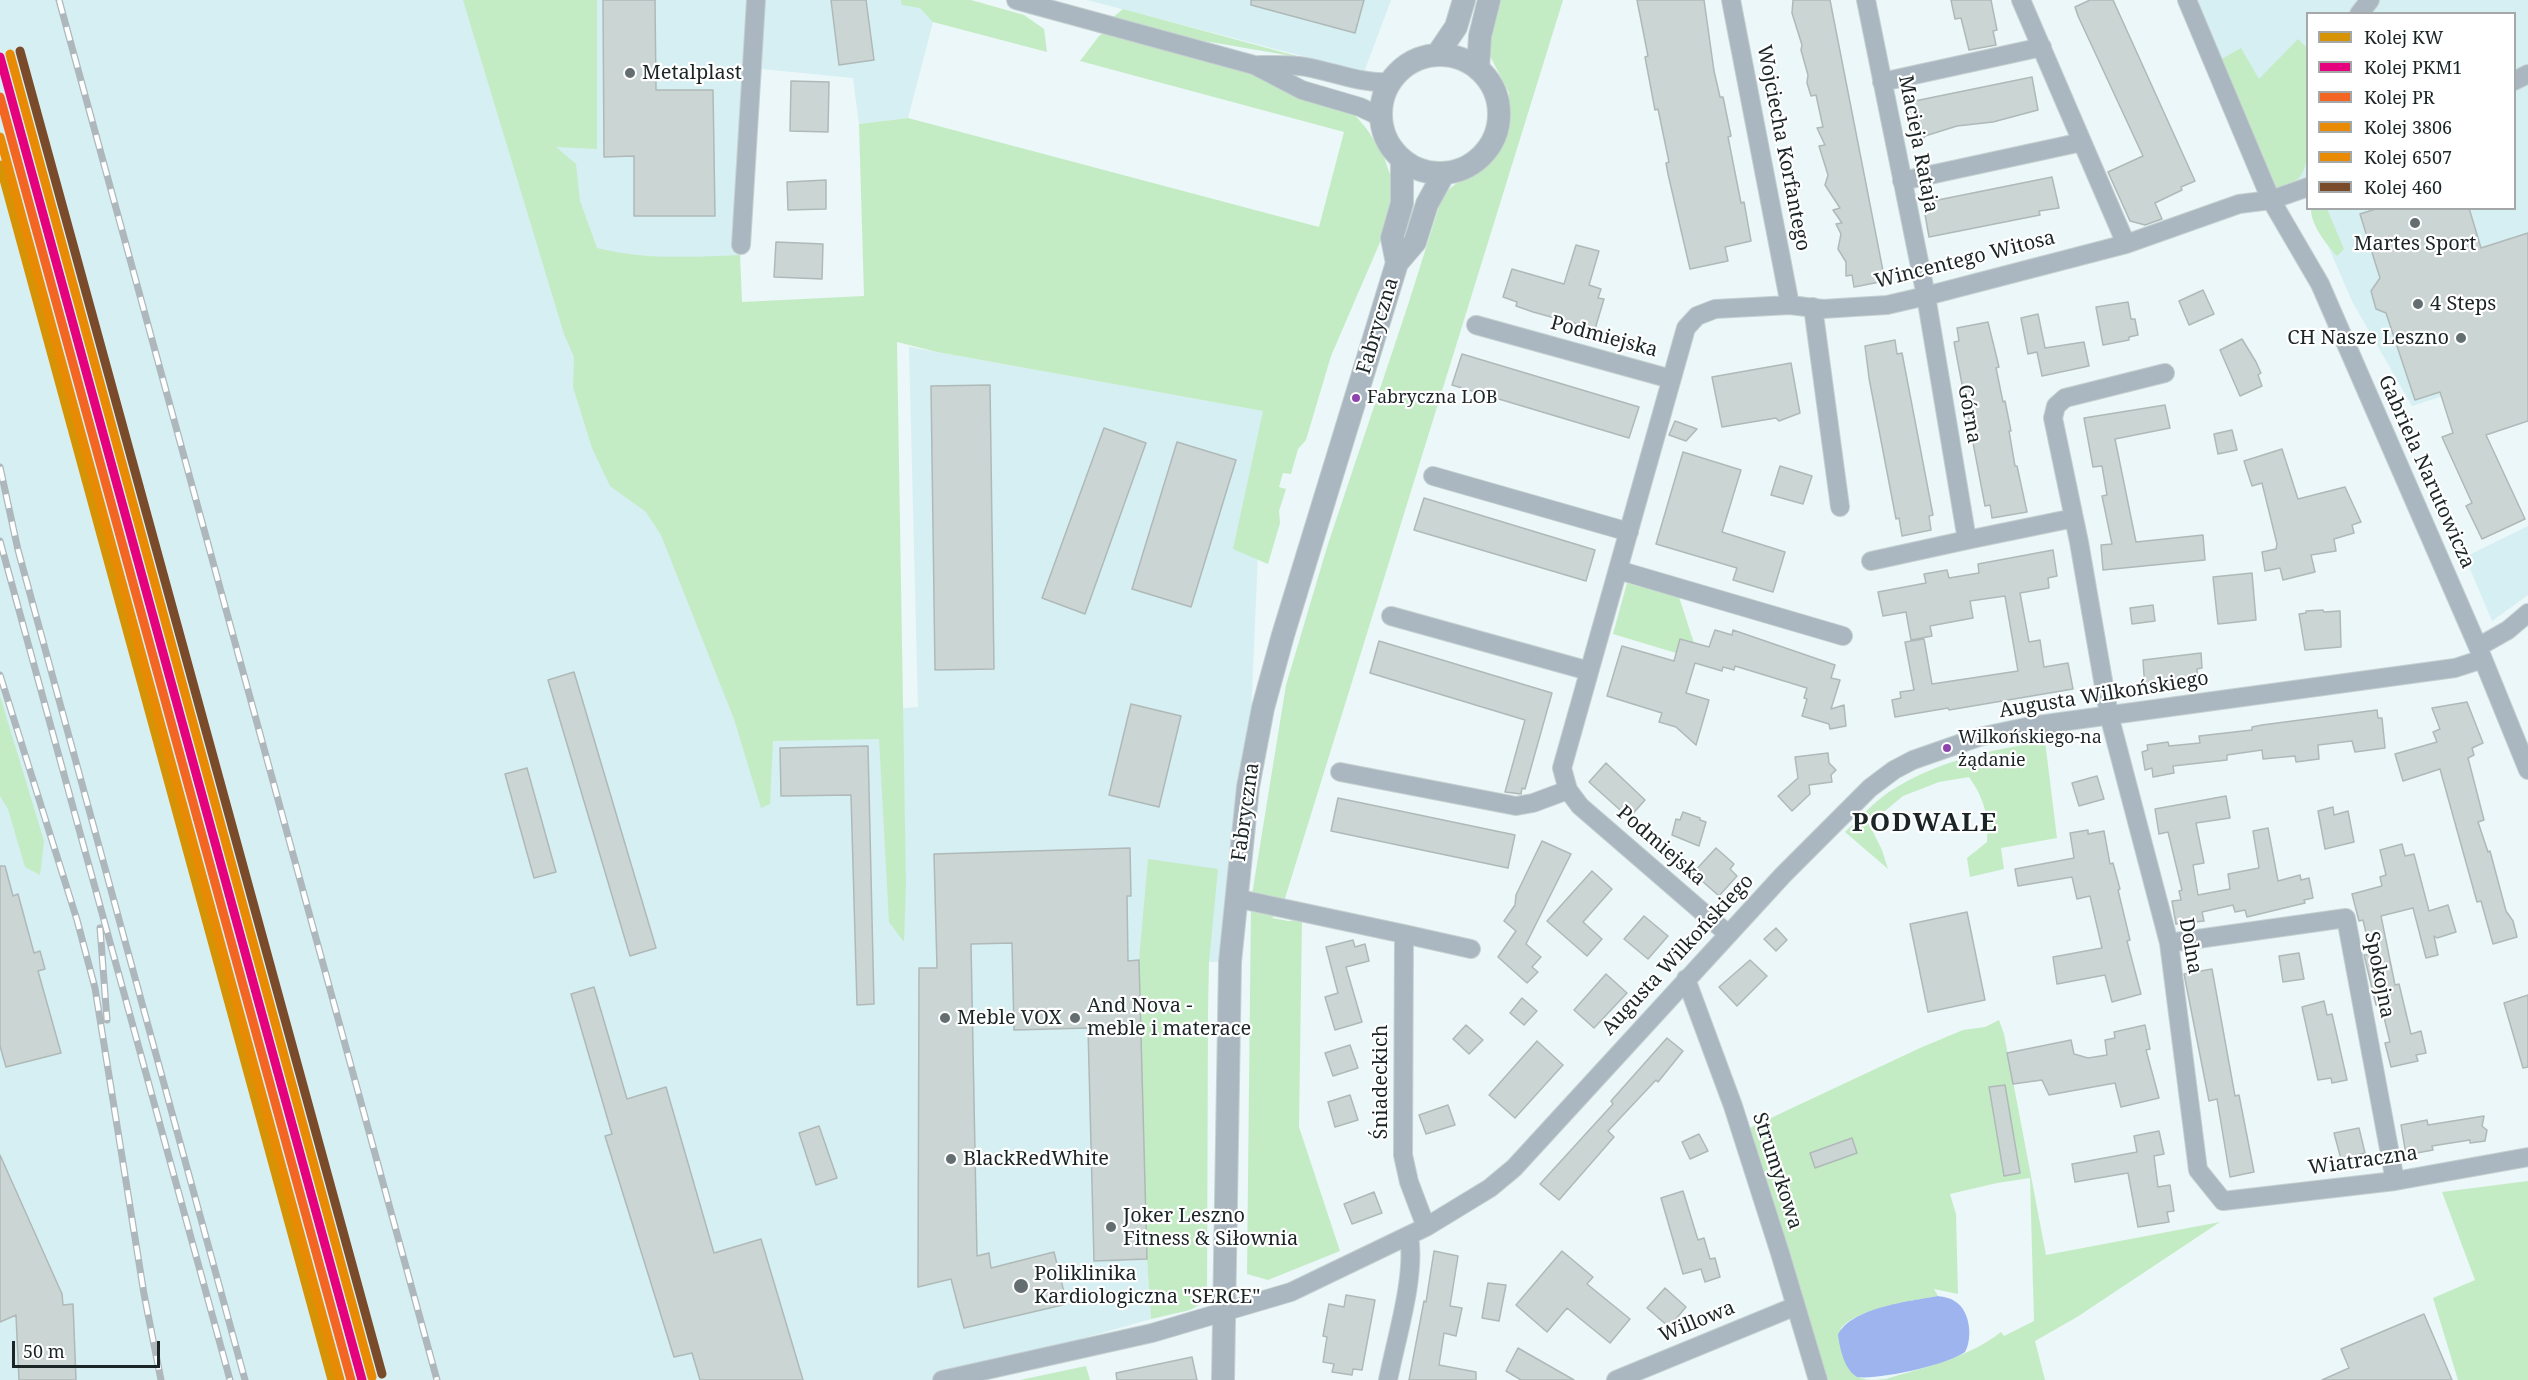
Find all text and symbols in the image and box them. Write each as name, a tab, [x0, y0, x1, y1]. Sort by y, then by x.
legend	[2306, 12, 2516, 210]
text: Kolej KW	[2364, 25, 2443, 49]
street label: Wojciecha Korfantego	[1751, 43, 1815, 253]
text: Kolej PKM1	[2364, 55, 2462, 79]
place label: Metalplast	[642, 61, 742, 85]
marker: Metalplast	[623, 66, 637, 80]
street label: Macieja Rataja	[1893, 73, 1943, 215]
text: Kolej PR	[2364, 85, 2435, 109]
text: Kolej 3806	[2364, 115, 2452, 139]
text: Kolej 6507	[2364, 145, 2452, 169]
text: Kolej 460	[2364, 175, 2442, 199]
marker: Martes Sport	[2408, 216, 2422, 230]
street label: Wincentego Witosa	[1872, 226, 2058, 294]
place label: Martes Sport	[2354, 232, 2476, 256]
street label: Fabryczna	[1352, 275, 1404, 377]
place label: 4 Steps	[2430, 292, 2496, 316]
marker: 4 Steps	[2411, 297, 2425, 311]
street label: Podmiejska	[1548, 311, 1660, 363]
place label: CH Nasze Leszno	[2287, 326, 2449, 350]
marker: CH Nasze Leszno	[2454, 331, 2468, 345]
street label: Gabriela Narutowicza	[2372, 372, 2480, 572]
street label: Górna	[1952, 383, 1986, 445]
place label: Fabryczna LOB	[1367, 387, 1498, 409]
marker: Fabryczna LOB	[1350, 392, 1362, 404]
street label: Augusta Wilkońskiego	[1998, 667, 2210, 723]
place label: Wilkońskiego-na żądanie	[1958, 727, 2102, 770]
marker: Wilkońskiego-na żądanie	[1941, 742, 1953, 754]
street label: Fabryczna	[1227, 761, 1265, 863]
street label: Podmiejska	[1612, 801, 1710, 891]
district label: PODWALE	[1852, 808, 1998, 840]
street label: Augusta Wilkońskiego	[1597, 869, 1759, 1041]
street label: Dolna	[2173, 916, 2207, 976]
street label: Spokojna	[2359, 930, 2399, 1020]
place label: And Nova - meble i materace	[1087, 994, 1251, 1041]
place label: Meble VOX	[957, 1006, 1062, 1030]
marker: Meble VOX	[938, 1011, 952, 1025]
marker: And Nova - meble i materace	[1068, 1011, 1082, 1025]
street label: Śniadeckich	[1369, 1025, 1393, 1139]
street label: Strumykowa	[1747, 1110, 1807, 1232]
street label: Wiatraczna	[2307, 1141, 2419, 1181]
place label: BlackRedWhite	[963, 1147, 1109, 1171]
marker: BlackRedWhite	[944, 1152, 958, 1166]
place label: Joker Leszno Fitness & Siłownia	[1123, 1204, 1298, 1251]
marker: Joker Leszno Fitness & Siłownia	[1104, 1220, 1118, 1234]
place label: Poliklinika Kardiologiczna "SERCE"	[1034, 1262, 1260, 1309]
marker: Poliklinika Kardiologiczna "SERCE"	[1012, 1277, 1030, 1295]
street label: Willowa	[1656, 1296, 1738, 1348]
scale bar	[15, 1329, 164, 1367]
text: 50 m	[23, 1339, 65, 1363]

